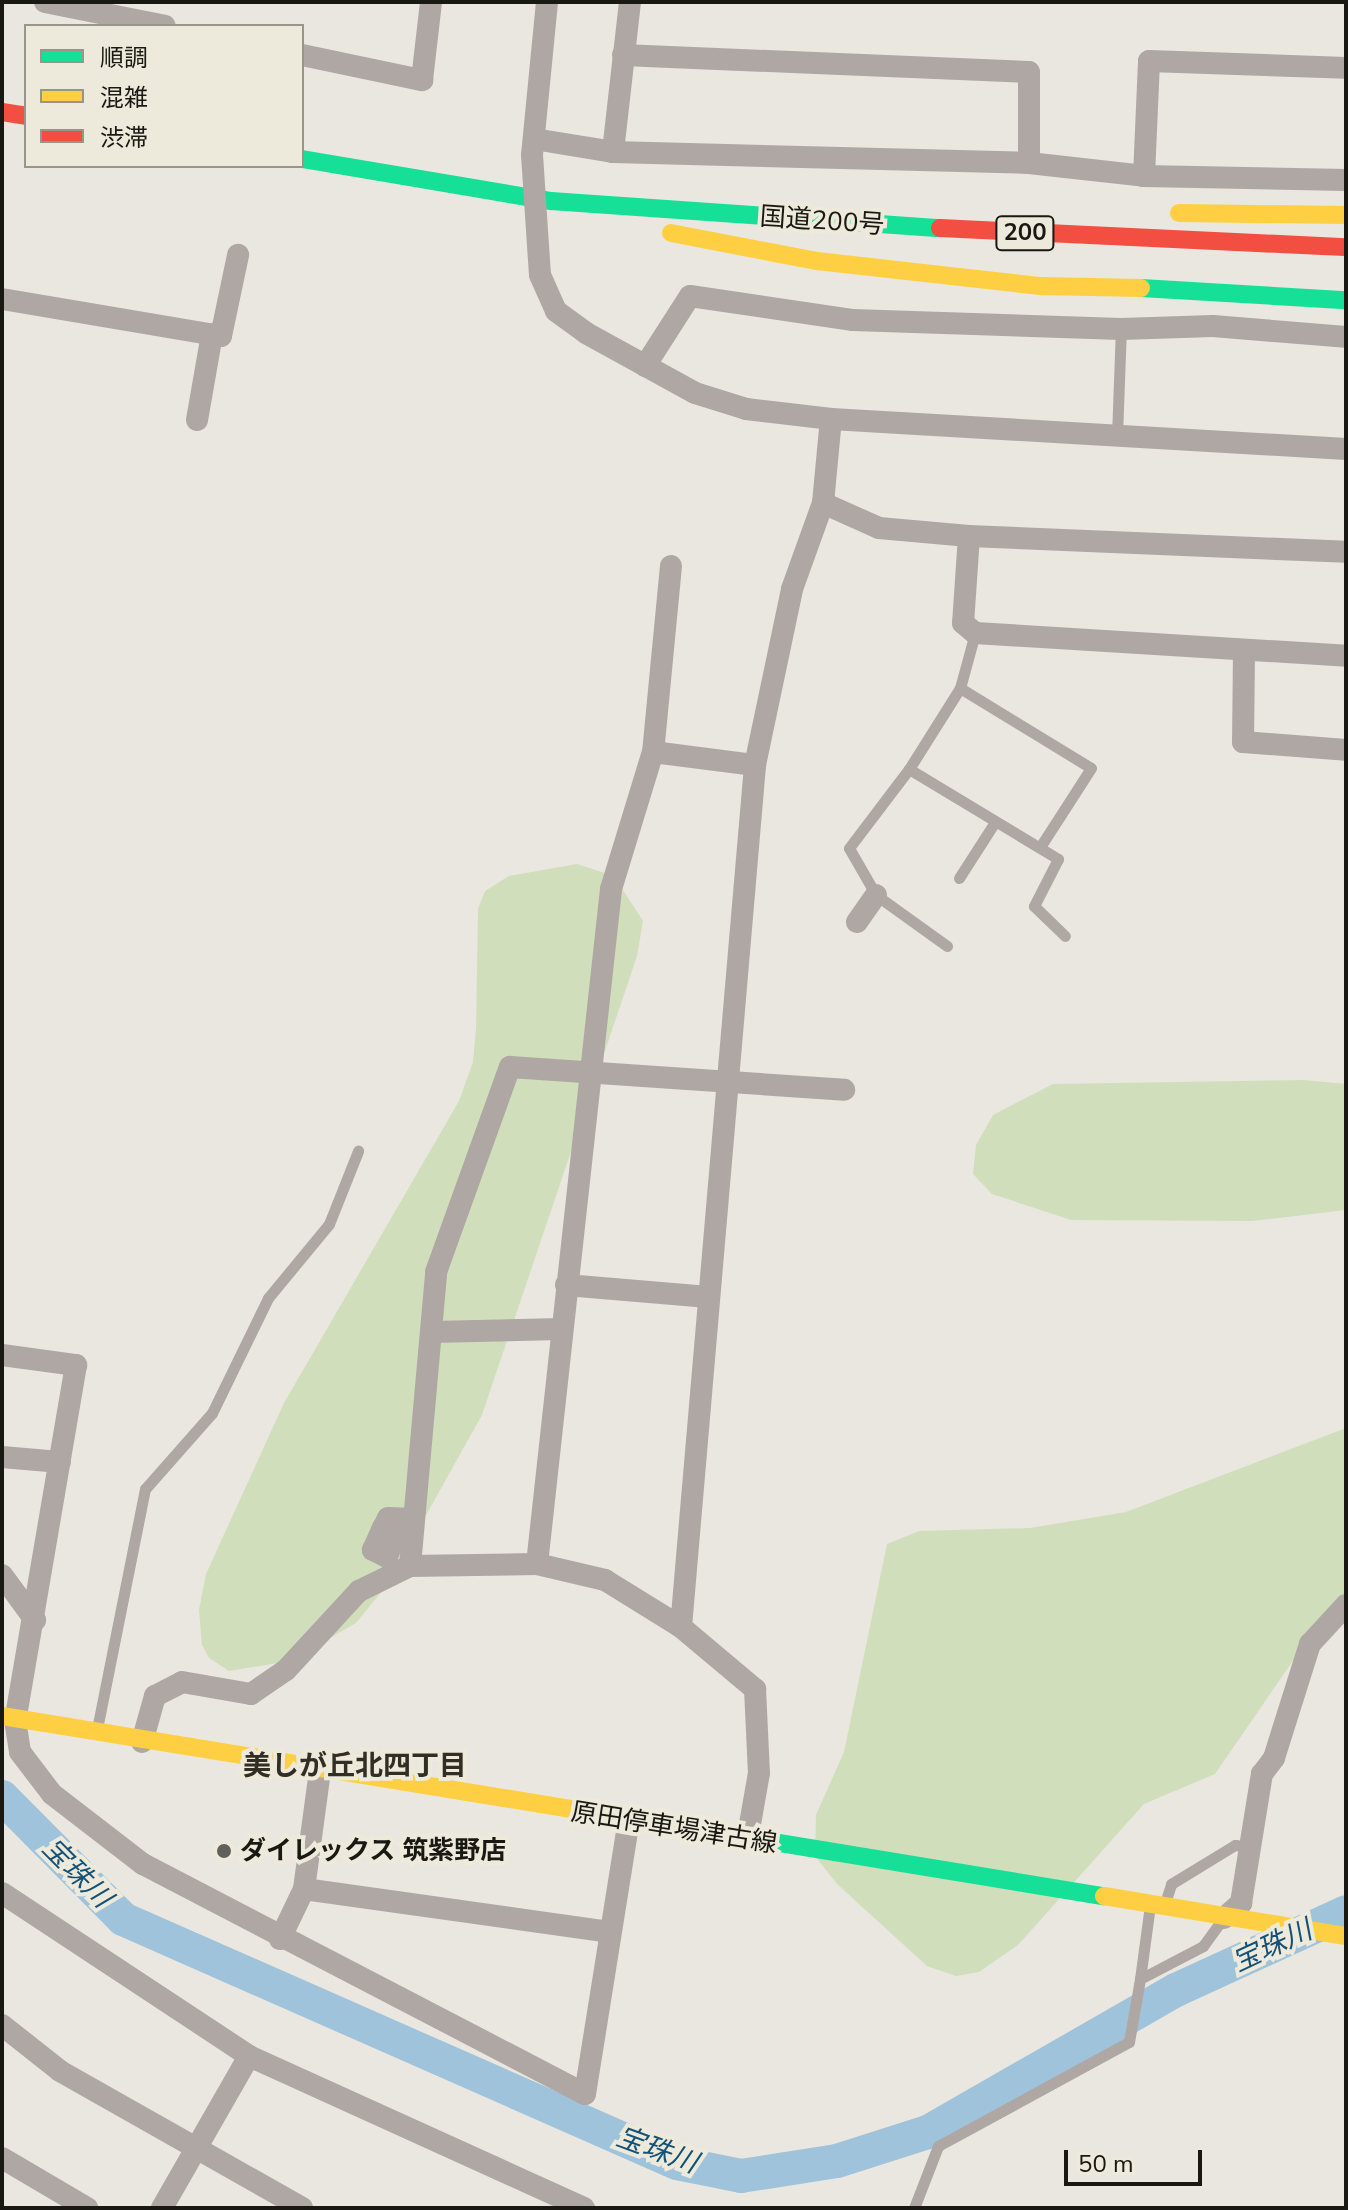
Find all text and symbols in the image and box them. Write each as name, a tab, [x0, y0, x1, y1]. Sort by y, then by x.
legend	[24, 24, 304, 168]
text: 順調	[100, 42, 148, 74]
text: 混雑	[100, 82, 148, 114]
text: 渋滞	[100, 122, 148, 154]
street label: 国道200号	[759, 201, 885, 241]
road number: 200	[995, 213, 1055, 253]
district label: 美しが丘北四丁目	[243, 1749, 467, 1783]
street label: 原田停車場津古線	[569, 1796, 779, 1860]
water label: 宝珠川	[35, 1831, 119, 1915]
place label: ダイレックス 筑紫野店	[240, 1835, 507, 1867]
marker: ダイレックス 筑紫野店	[215, 1842, 233, 1860]
water label: 宝珠川	[1227, 1913, 1317, 1979]
water label: 宝珠川	[612, 2120, 702, 2180]
scale bar	[1068, 2134, 1206, 2184]
text: 50 m	[1078, 2148, 1134, 2180]

